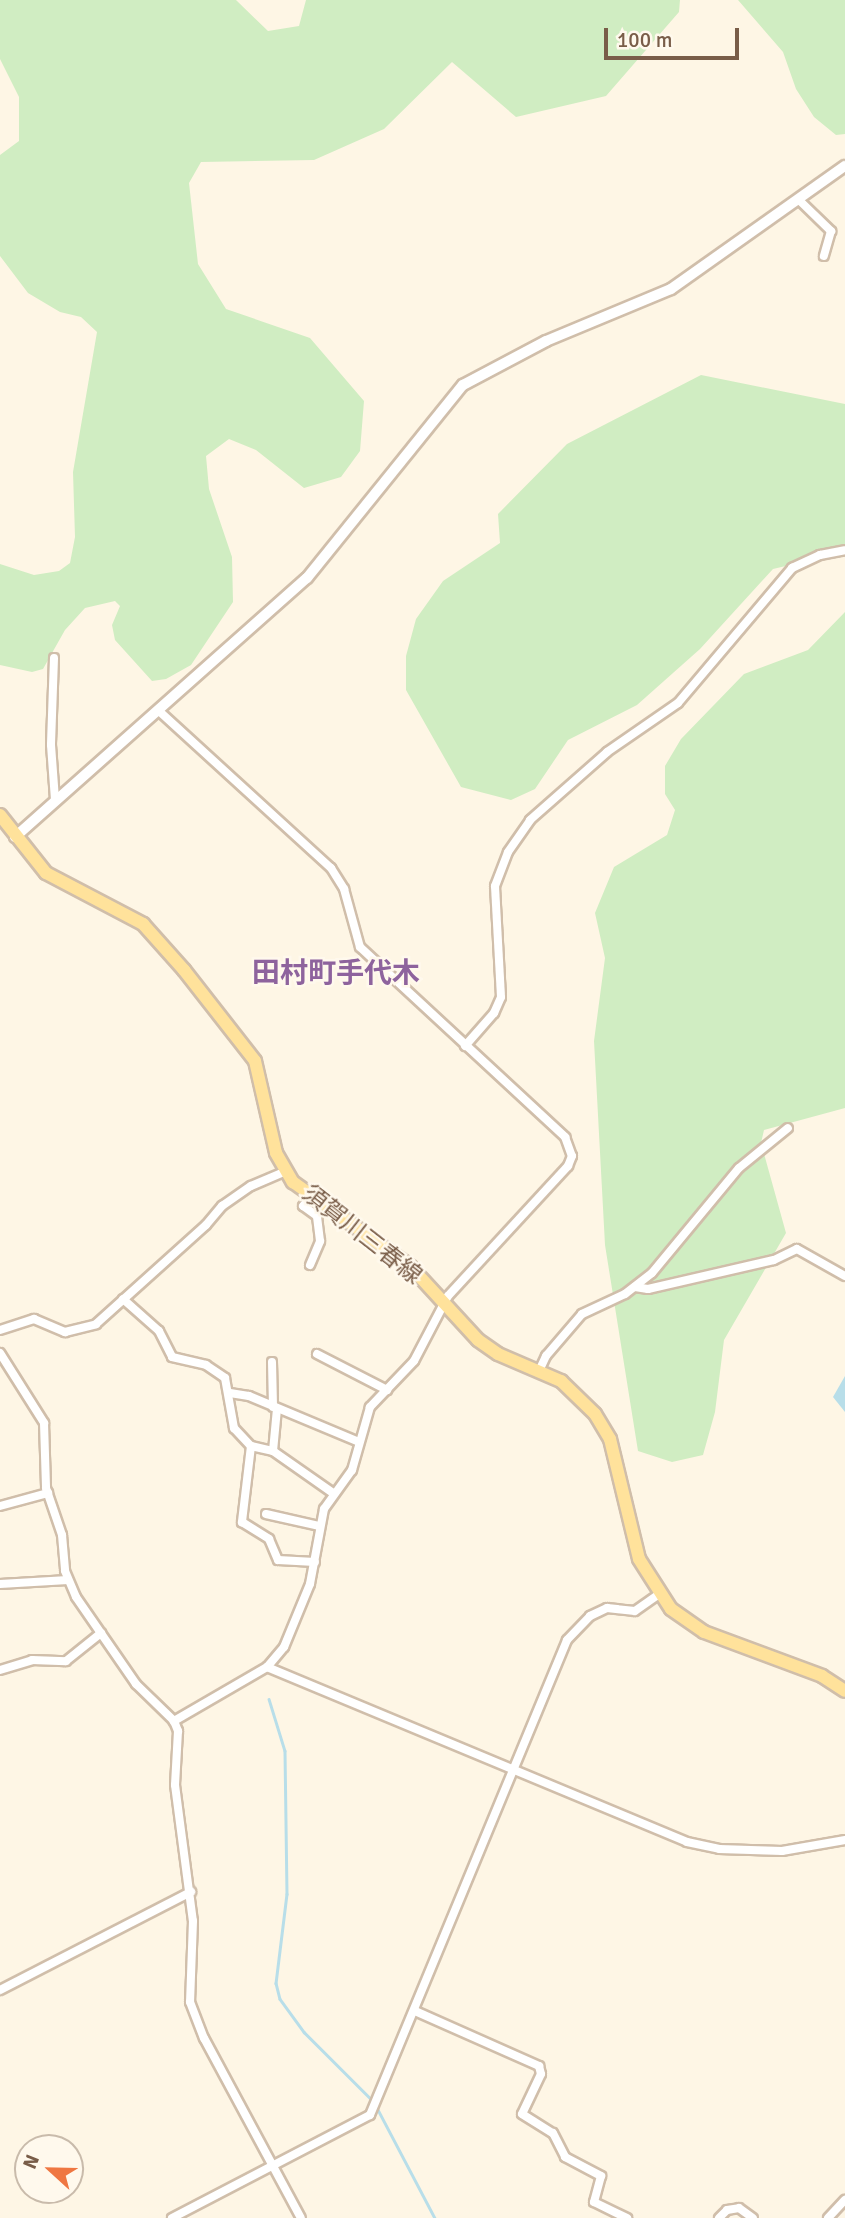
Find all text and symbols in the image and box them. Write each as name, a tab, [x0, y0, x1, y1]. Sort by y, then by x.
scale bar	[607, 14, 742, 58]
text: 100 m	[617, 27, 672, 53]
district label: 田村町手代木	[252, 956, 420, 990]
street label: 須賀川三春線	[296, 1179, 428, 1291]
north arrow	[14, 2134, 84, 2204]
text: N	[18, 2151, 45, 2173]

